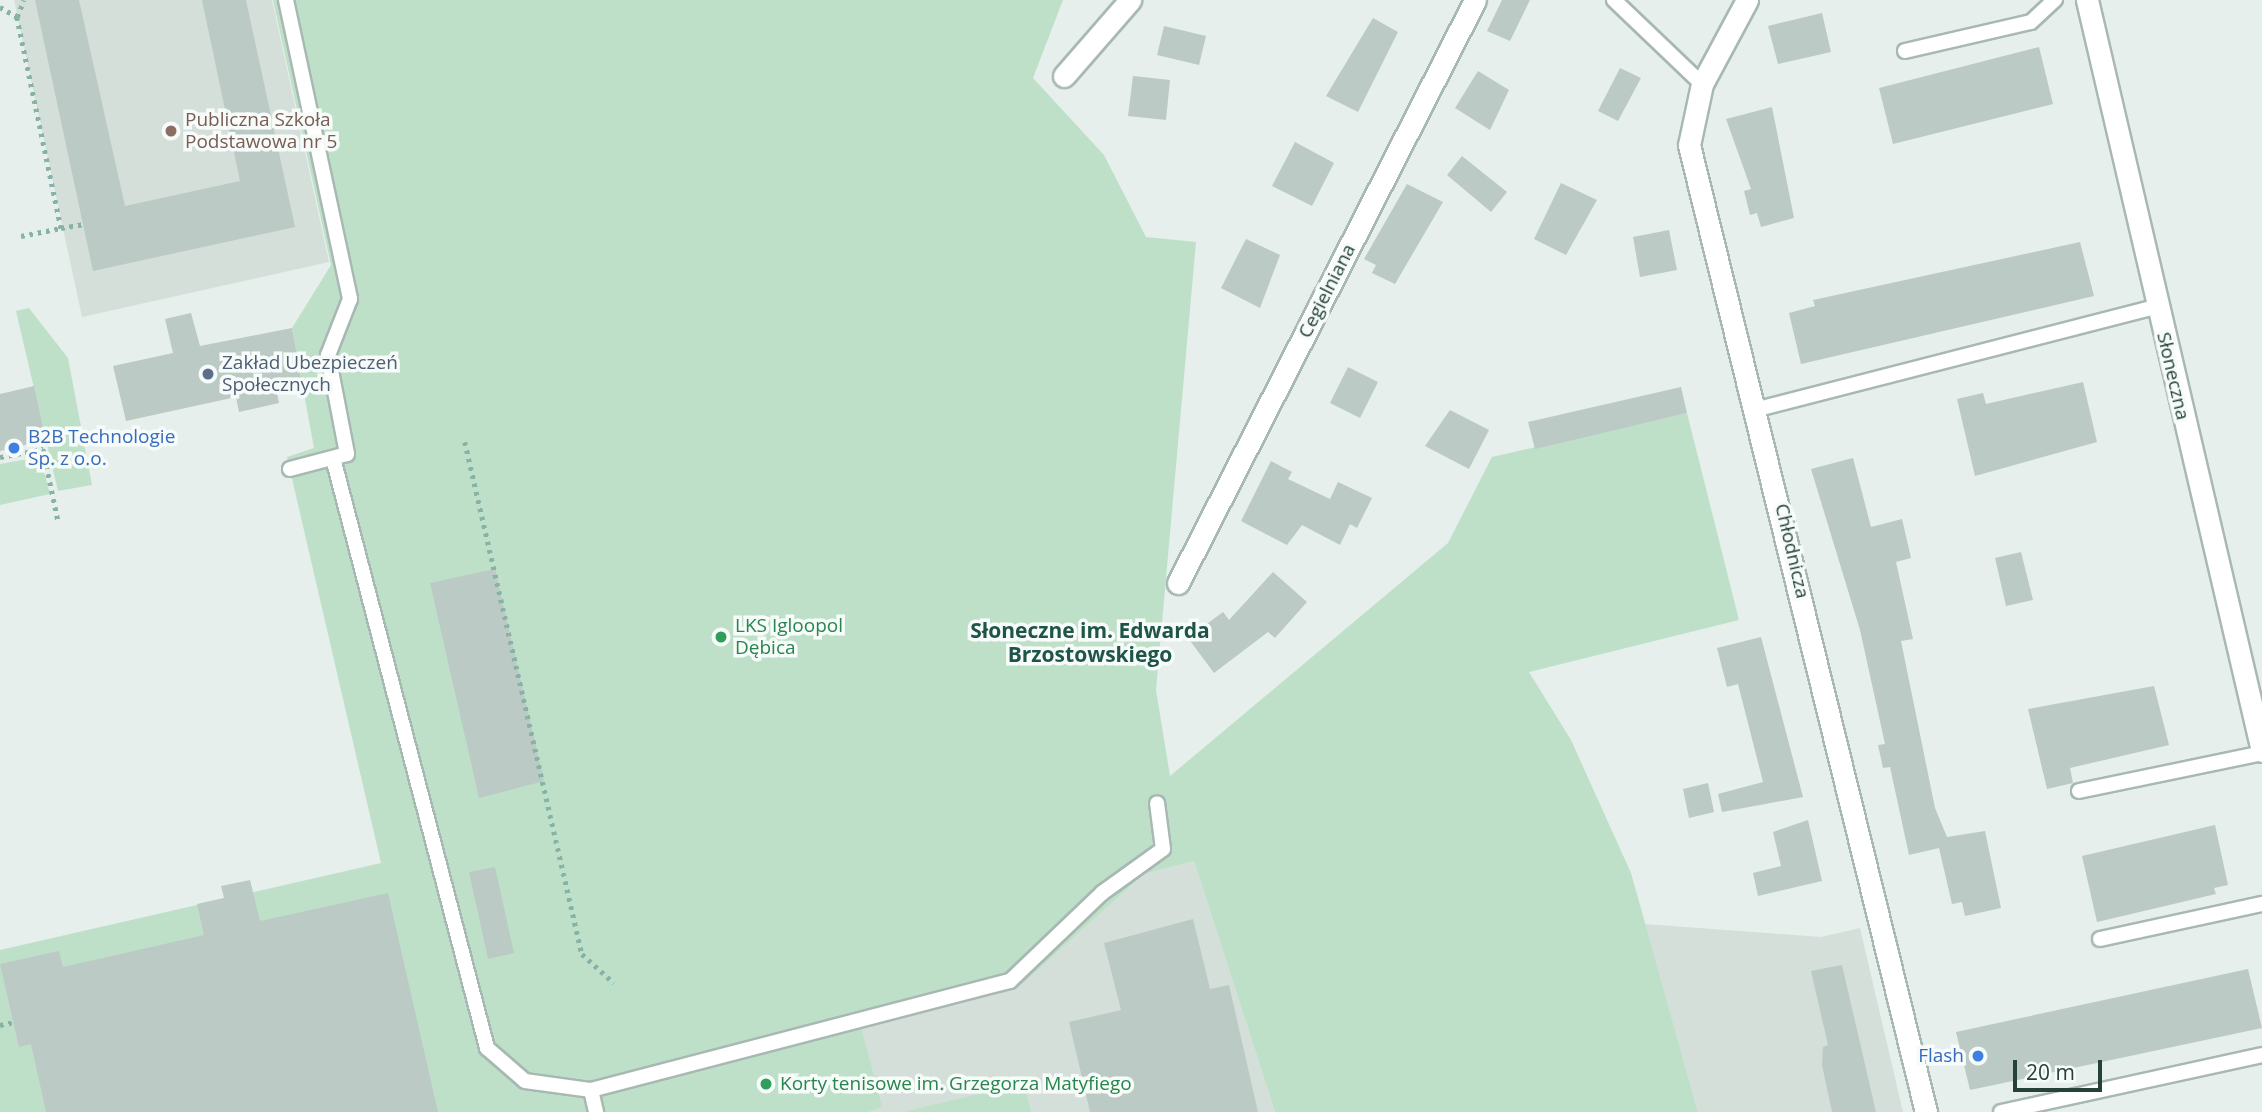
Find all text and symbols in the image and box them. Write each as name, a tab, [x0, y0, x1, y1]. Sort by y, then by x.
place label: Publiczna Szkoła Podstawowa nr 5	[185, 109, 337, 153]
marker: Publiczna Szkoła Podstawowa nr 5	[163, 123, 179, 139]
street label: Cegielniana	[1294, 240, 1360, 342]
street label: Słoneczna	[2152, 330, 2194, 422]
place label: Zakład Ubezpieczeń Społecznych	[222, 352, 398, 396]
marker: Zakład Ubezpieczeń Społecznych	[200, 366, 216, 382]
place label: B2B Technologie Sp. z o.o.	[28, 426, 175, 470]
marker: B2B Technologie Sp. z o.o.	[6, 440, 22, 456]
street label: Chłodnicza	[1770, 501, 1814, 601]
place label: LKS Igloopol Dębica	[735, 615, 843, 659]
district label: Słoneczne im. Edwarda Brzostowskiego	[970, 617, 1210, 667]
marker: LKS Igloopol Dębica	[713, 629, 729, 645]
place label: Flash	[1918, 1045, 1964, 1067]
scale bar	[2017, 1046, 2106, 1090]
marker: Flash	[1970, 1048, 1986, 1064]
text: 20 m	[2026, 1058, 2075, 1086]
place label: Korty tenisowe im. Grzegorza Matyfiego	[780, 1073, 1132, 1095]
marker: Korty tenisowe im. Grzegorza Matyfiego	[758, 1076, 774, 1092]

